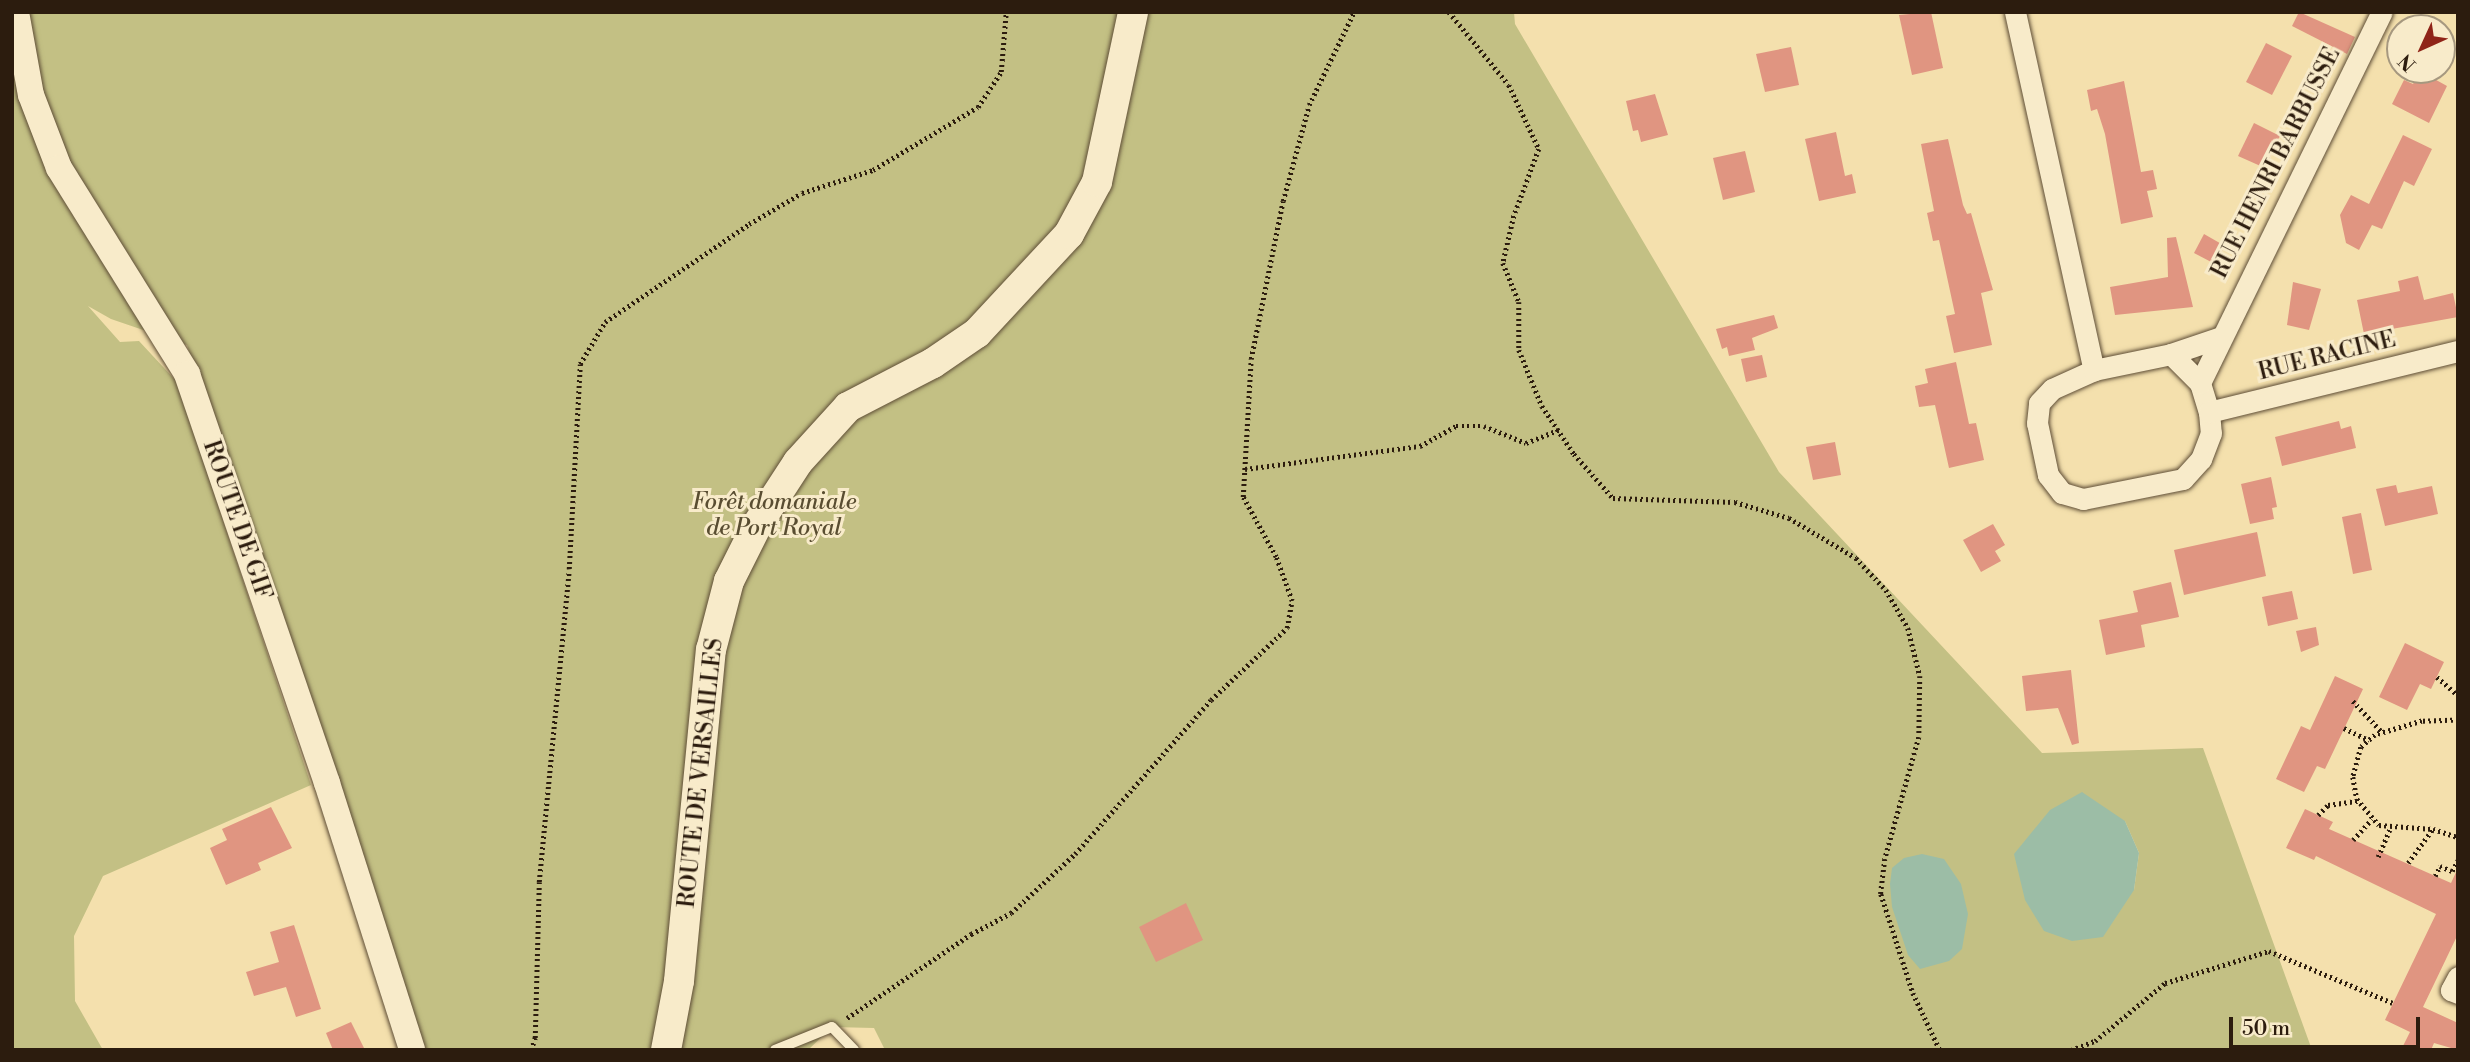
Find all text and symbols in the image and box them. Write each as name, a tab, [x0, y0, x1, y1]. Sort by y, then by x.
north arrow	[2386, 14, 2456, 84]
street label: RUE HENRI BARBUSSE	[2206, 43, 2346, 283]
text: N	[2394, 49, 2421, 76]
street label: RUE RACINE	[2255, 326, 2399, 386]
street label: ROUTE DE GIF	[197, 437, 277, 603]
park label: Forêt domaniale de Port Royal	[692, 488, 856, 542]
street label: ROUTE DE VERSAILLES	[673, 637, 729, 909]
scale bar	[2232, 1002, 2423, 1046]
text: 50 m	[2242, 1016, 2290, 1042]

